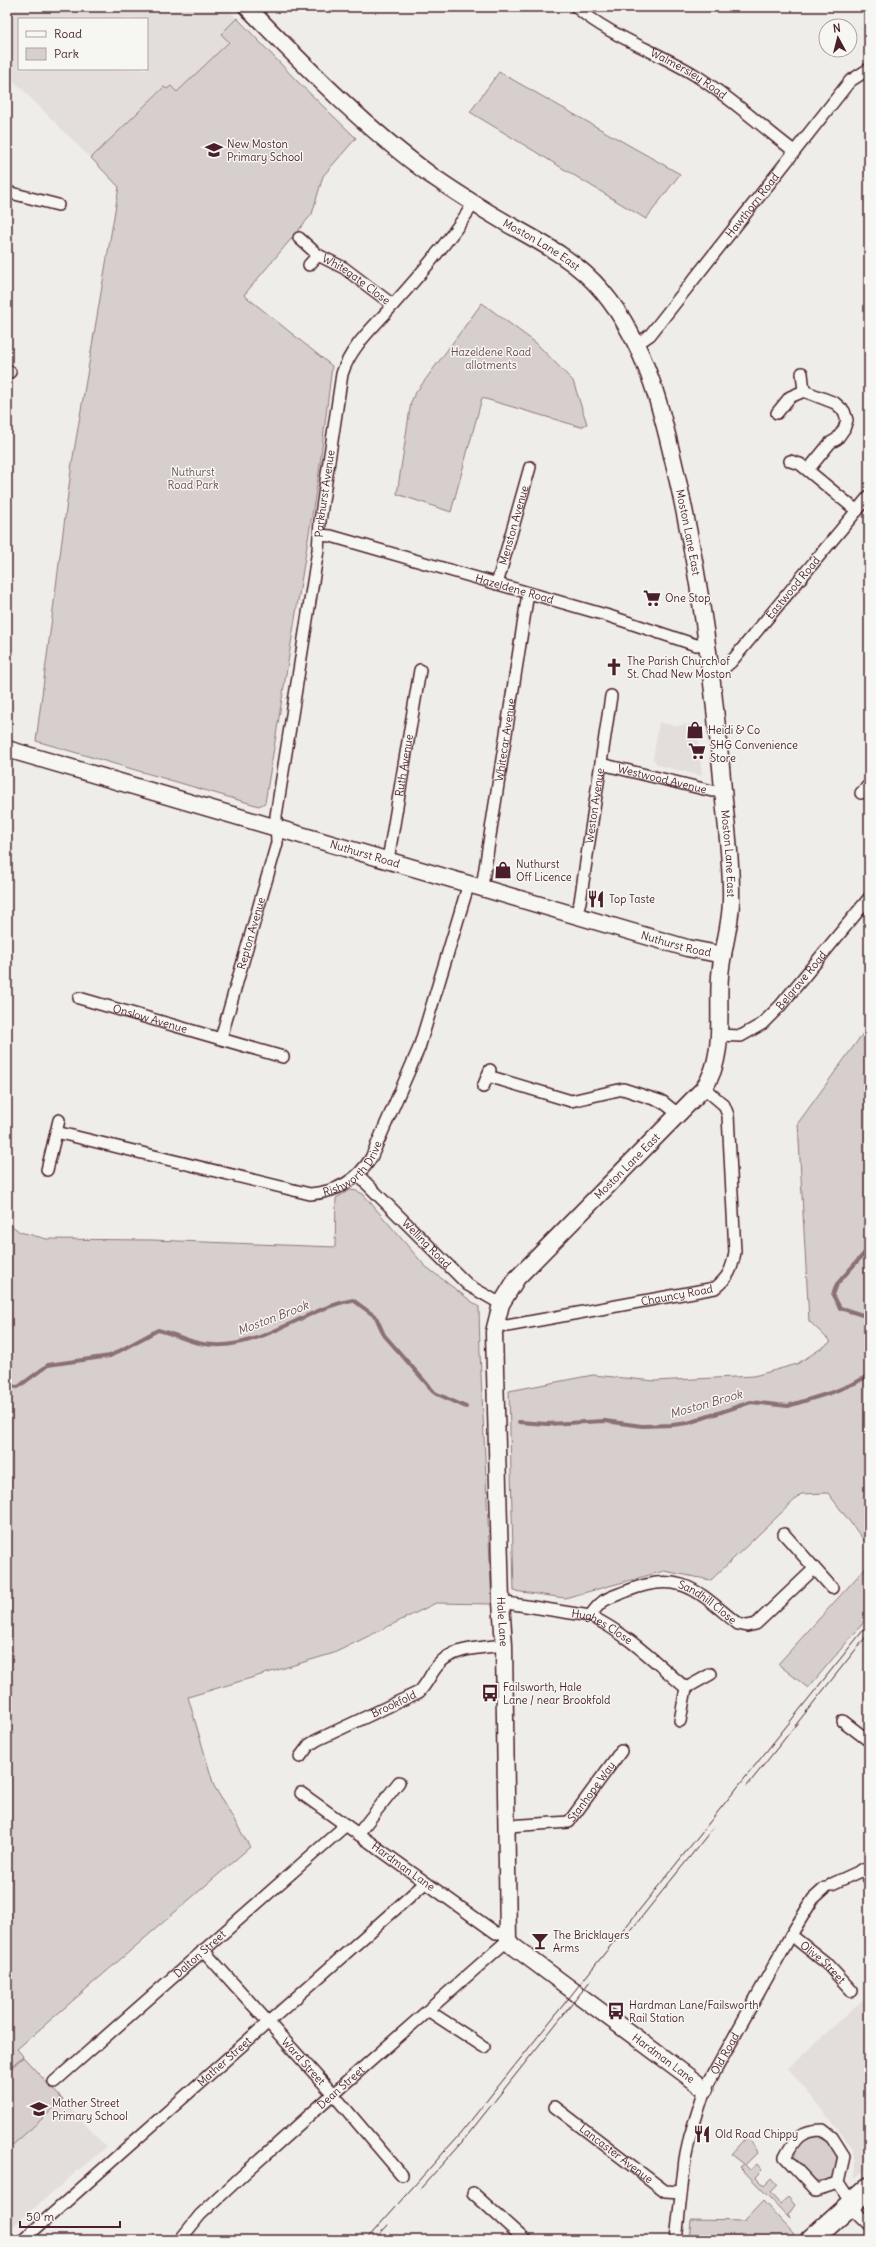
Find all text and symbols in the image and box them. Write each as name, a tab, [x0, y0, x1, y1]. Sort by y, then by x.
legend	[18, 18, 148, 70]
north arrow	[818, 18, 858, 58]
text: N	[832, 21, 841, 35]
text: Road	[54, 26, 82, 41]
street label: Walmersley Road	[648, 45, 730, 102]
text: Park	[54, 46, 79, 61]
place label: New Moston Primary School	[227, 137, 303, 164]
school or university icon: New Moston Primary School	[204, 140, 224, 160]
street label: Hawthorn Road	[722, 170, 782, 240]
street label: Moston Lane East	[501, 216, 583, 273]
street label: Whitegate Close	[320, 251, 393, 308]
park label: Hazeldene Road allotments	[451, 345, 532, 372]
street label: Parkhurst Avenue	[312, 449, 338, 538]
park label: Nuthurst Road Park	[167, 465, 219, 492]
street label: Menston Avenue	[496, 484, 531, 567]
street label: Moston Lane East	[673, 488, 704, 577]
street label: Eastwood Road	[763, 553, 823, 622]
street label: Hazeldene Road	[474, 571, 556, 607]
supermarket icon: One Stop	[642, 588, 662, 608]
place label: One Stop	[665, 591, 711, 605]
place label: The Parish Church of St. Chad New Moston	[627, 654, 731, 681]
church icon: The Parish Church of St. Chad New Moston	[604, 657, 624, 677]
street label: Whitecar Avenue	[492, 697, 518, 782]
shop icon: Heidi & Co	[685, 720, 705, 740]
place label: Heidi & Co	[708, 723, 760, 737]
street label: Ruth Avenue	[392, 733, 416, 798]
place label: SHG Convenience Store	[710, 738, 798, 765]
supermarket icon: SHG Convenience Store	[687, 741, 707, 761]
street label: Westwood Avenue	[616, 761, 708, 796]
street label: Weston Avenue	[582, 767, 607, 844]
street label: Moston Lane East	[718, 809, 738, 898]
street label: Nuthurst Road	[328, 837, 402, 871]
place label: Nuthurst Off Licence	[516, 857, 572, 884]
shop icon: Nuthurst Off Licence	[493, 860, 513, 880]
restaurant icon: Top Taste	[586, 889, 606, 909]
place label: Top Taste	[609, 892, 655, 906]
street label: Repton Avenue	[234, 895, 268, 971]
street label: Nuthurst Road	[639, 928, 713, 960]
street label: Belgrave Road	[773, 948, 830, 1013]
street label: Onslow Avenue	[111, 1001, 189, 1036]
street label: Moston Lane East	[591, 1130, 663, 1202]
street label: Rishworth Drive	[321, 1139, 385, 1199]
street label: Welling Road	[399, 1216, 455, 1272]
street label: Chauncy Road	[640, 1281, 714, 1308]
water label: Moston Brook	[235, 1297, 311, 1338]
water label: Moston Brook	[668, 1386, 745, 1421]
street label: Sandhill Close	[677, 1577, 739, 1627]
street label: Hale Lane	[494, 1597, 511, 1647]
street label: Hughes Close	[570, 1606, 635, 1647]
place label: Failsworth, Hale Lane / near Brookfold	[503, 1680, 611, 1707]
bus stop icon: Failsworth, Hale Lane / near Brookfold	[480, 1683, 500, 1703]
street label: Brookfold	[369, 1687, 419, 1721]
street label: Stanhope Way	[565, 1758, 618, 1825]
street label: Hardman Lane	[369, 1839, 438, 1894]
street label: Dalton Street	[171, 1927, 229, 1981]
place label: The Bricklayers Arms	[553, 1928, 629, 1955]
bar icon: The Bricklayers Arms	[530, 1931, 550, 1951]
street label: Olive Street	[797, 1938, 849, 1987]
place label: Hardman Lane/Failsworth Rail Station	[629, 1998, 759, 2025]
bus stop icon: Hardman Lane/Failsworth Rail Station	[606, 2001, 626, 2021]
street label: Hardman Lane	[630, 2030, 698, 2086]
street label: Old Road	[708, 2030, 742, 2077]
street label: Mather Street	[194, 2033, 254, 2089]
street label: Ward Street	[279, 2035, 329, 2088]
street label: Dean Street	[314, 2063, 367, 2112]
place label: Mather Street Primary School	[52, 2096, 128, 2123]
school or university icon: Mather Street Primary School	[29, 2099, 49, 2119]
street label: Lancaster Avenue	[577, 2121, 656, 2186]
restaurant icon: Old Road Chippy	[692, 2124, 712, 2144]
place label: Old Road Chippy	[715, 2127, 798, 2141]
scale bar	[20, 2203, 120, 2229]
text: 50 m	[26, 2209, 55, 2224]

